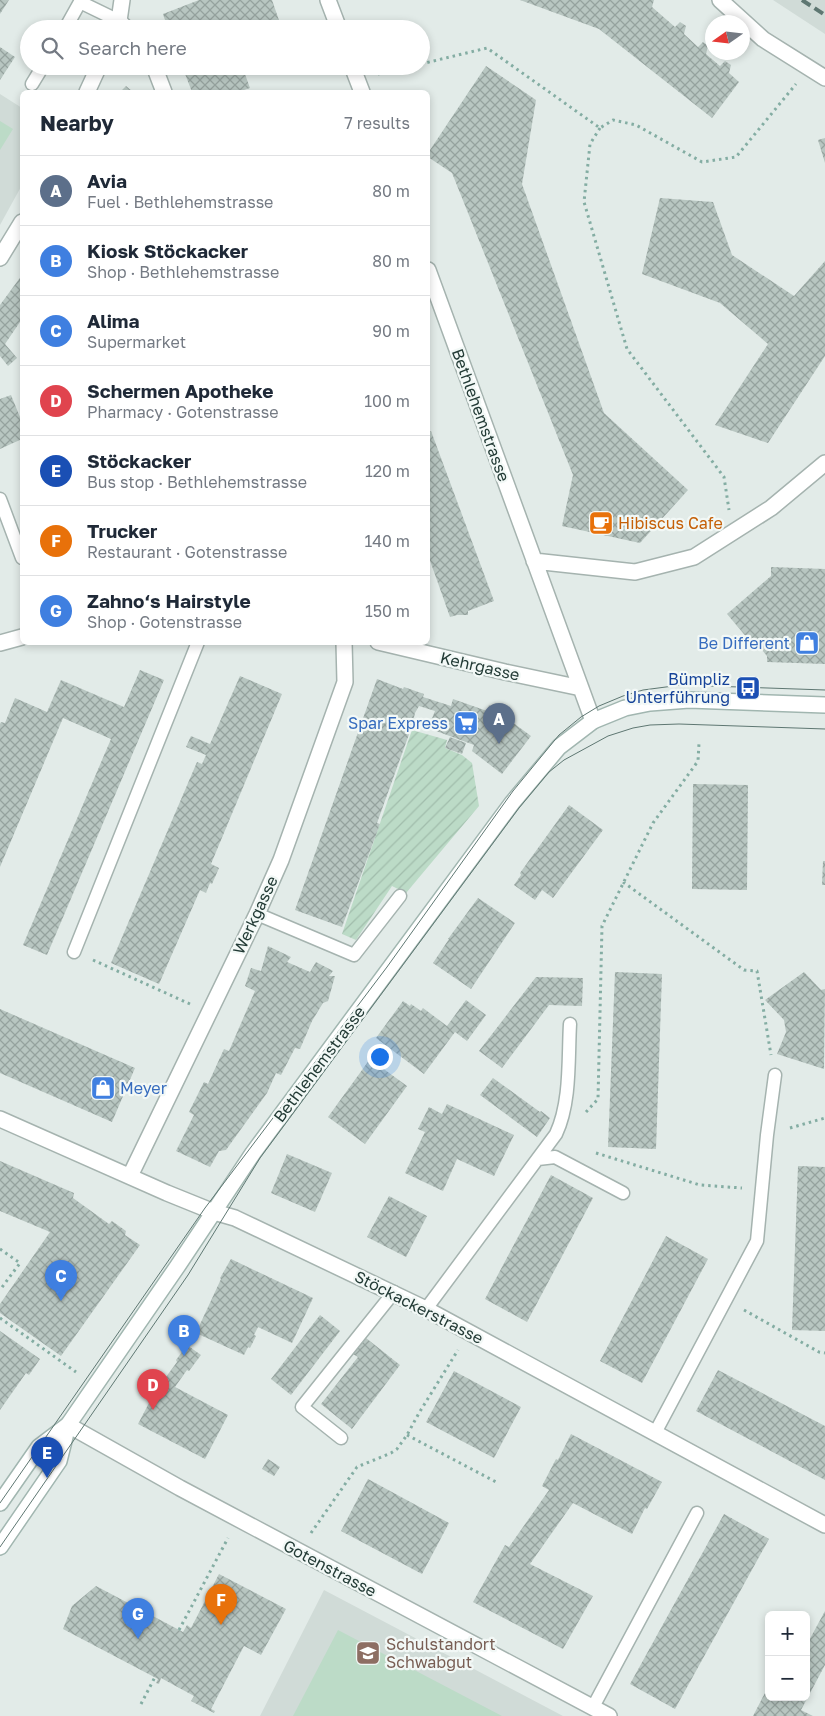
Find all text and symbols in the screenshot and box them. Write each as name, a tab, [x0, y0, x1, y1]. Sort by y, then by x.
north arrow	[705, 15, 750, 60]
search box	[20, 20, 430, 75]
icon: search	[38, 34, 66, 62]
text: Search here	[78, 36, 187, 59]
text: Nearby	[40, 110, 114, 136]
text: 7 results	[344, 113, 410, 133]
text: Avia	[87, 169, 127, 192]
text: A	[50, 181, 62, 201]
text: 80 m	[372, 181, 410, 201]
text: Fuel · Bethlehemstrasse	[87, 192, 273, 212]
text: Kiosk Stöckacker	[87, 239, 248, 262]
text: B	[50, 251, 62, 271]
text: 80 m	[372, 251, 410, 271]
text: Shop · Bethlehemstrasse	[87, 262, 279, 282]
text: Alima	[87, 309, 140, 332]
text: C	[50, 321, 62, 341]
text: 90 m	[372, 321, 410, 341]
text: Supermarket	[87, 332, 186, 352]
street label: Bethlehemstrasse	[448, 346, 514, 484]
text: Schermen Apotheke	[87, 379, 274, 402]
text: D	[50, 391, 62, 411]
text: 100 m	[364, 391, 410, 411]
text: Pharmacy · Gotenstrasse	[87, 402, 279, 422]
text: Stöckacker	[87, 449, 191, 472]
text: E	[51, 461, 61, 481]
text: 120 m	[365, 461, 410, 481]
text: Bus stop · Bethlehemstrasse	[87, 472, 307, 492]
cafe icon: Hibiscus Cafe	[588, 510, 614, 536]
place label: Hibiscus Cafe	[618, 513, 723, 533]
text: Trucker	[87, 519, 157, 542]
text: F	[51, 531, 61, 551]
text: 140 m	[364, 531, 410, 551]
text: Restaurant · Gotenstrasse	[87, 542, 287, 562]
text: Zahno‘s Hairstyle	[87, 589, 251, 612]
text: G	[50, 601, 62, 621]
text: 150 m	[365, 601, 410, 621]
text: Shop · Gotenstrasse	[87, 612, 242, 632]
shop icon: Be Different	[794, 630, 820, 656]
place label: Be Different	[698, 633, 790, 653]
street label: Kehrgasse	[438, 647, 522, 685]
place label: Bümpliz Unterführung	[625, 669, 730, 707]
bus stop icon: Bümpliz Unterführung	[735, 675, 761, 701]
pin: A	[483, 703, 515, 744]
supermarket icon: Spar Express	[453, 710, 479, 736]
place label: Spar Express	[348, 713, 448, 733]
street label: Werkgasse	[228, 873, 282, 957]
street label: Bethlehemstrasse	[269, 1002, 369, 1126]
your location	[367, 1044, 393, 1070]
shop icon: Meyer	[90, 1075, 116, 1101]
place label: Meyer	[120, 1078, 167, 1098]
pin: C	[45, 1260, 77, 1301]
street label: Stöckackerstrasse	[351, 1266, 487, 1348]
pin: B	[168, 1315, 200, 1356]
pin: D	[137, 1369, 169, 1410]
pin: E	[31, 1437, 63, 1478]
street label: Gotenstrasse	[280, 1535, 380, 1601]
pin: F	[205, 1584, 237, 1625]
pin: G	[122, 1598, 154, 1639]
map controls	[765, 1611, 810, 1701]
button: +	[765, 1611, 810, 1656]
place label: Schulstandort Schwabgut	[386, 1634, 496, 1672]
school or university icon: Schulstandort Schwabgut	[355, 1640, 381, 1666]
button: −	[765, 1656, 810, 1701]

